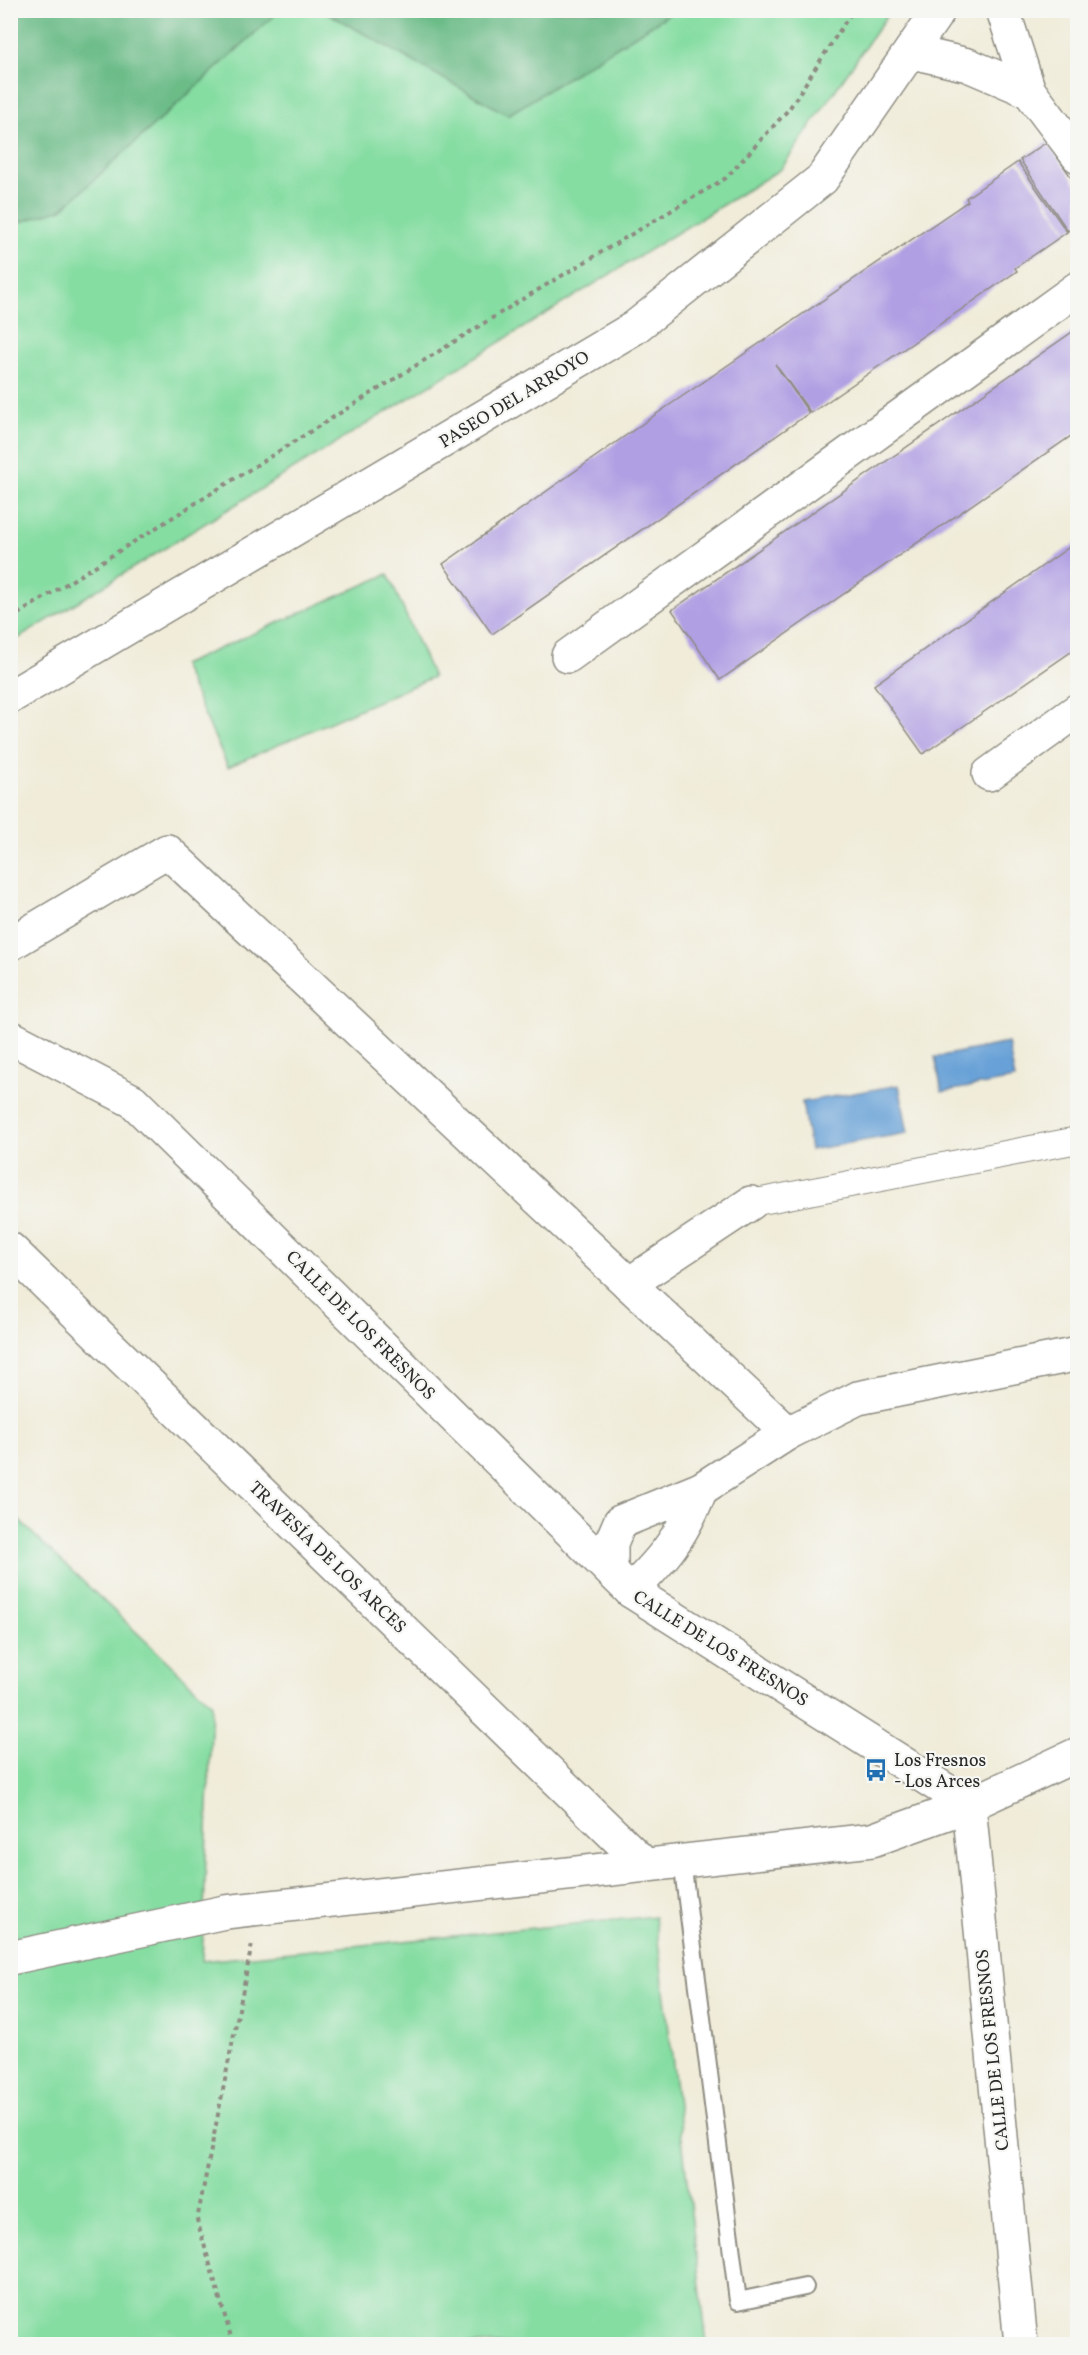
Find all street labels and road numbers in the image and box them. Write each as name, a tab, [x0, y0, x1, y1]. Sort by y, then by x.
street label: PASEO DEL ARROYO	[435, 346, 595, 455]
street label: CALLE DE LOS FRESNOS	[279, 1246, 440, 1407]
street label: TRAVESÍA DE LOS ARCES	[243, 1476, 411, 1640]
street label: CALLE DE LOS FRESNOS	[628, 1585, 813, 1714]
street label: CALLE DE LOS FRESNOS	[970, 1948, 1017, 2152]

